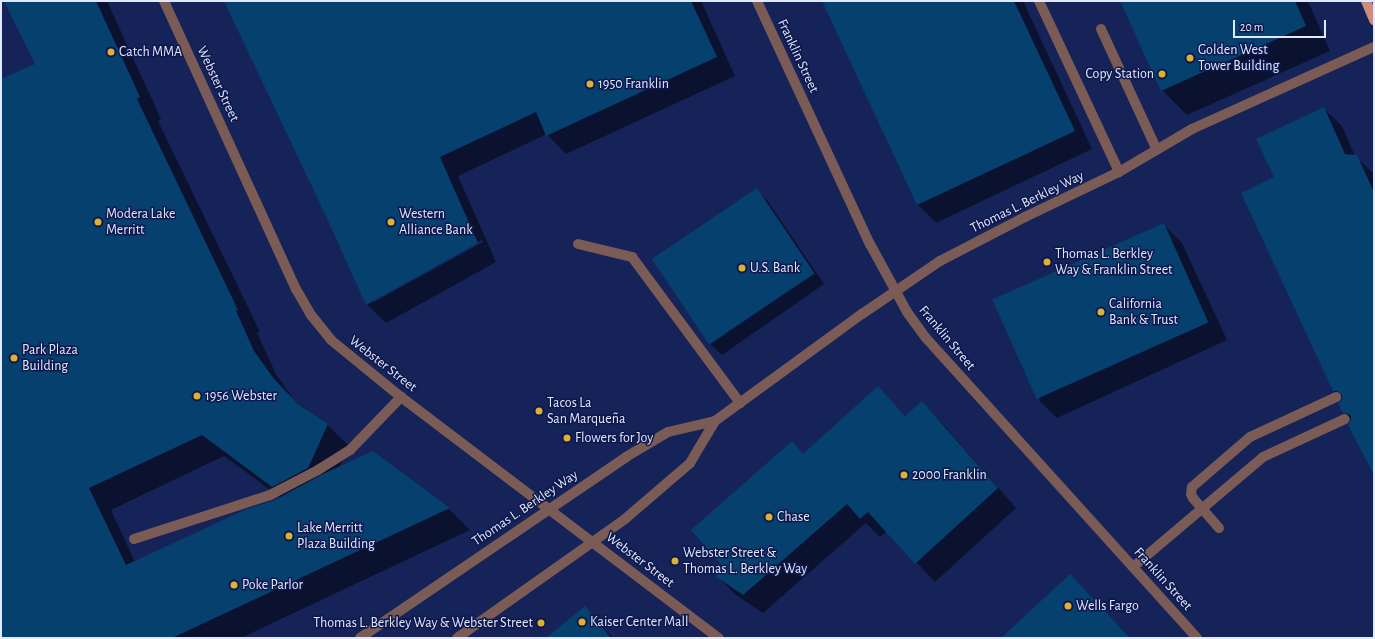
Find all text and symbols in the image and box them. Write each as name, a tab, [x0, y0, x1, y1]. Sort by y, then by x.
scale bar	[1235, 12, 1328, 38]
street label: Franklin Street	[774, 17, 822, 95]
text: 20 m	[1240, 21, 1263, 33]
place label: Golden West Tower Building	[1198, 42, 1279, 74]
place label: Catch MMA	[119, 44, 182, 60]
street label: Webster Street	[193, 44, 243, 124]
marker: Catch MMA	[106, 47, 116, 57]
marker: Golden West Tower Building	[1185, 53, 1195, 63]
place label: Copy Station	[1086, 66, 1154, 82]
marker: Copy Station	[1157, 69, 1167, 79]
place label: 1950 Franklin	[598, 76, 669, 92]
marker: 1950 Franklin	[585, 79, 595, 89]
street label: Thomas L. Berkley Way	[968, 167, 1086, 237]
place label: Modera Lake Merritt	[106, 206, 175, 238]
place label: Western Alliance Bank	[399, 206, 473, 238]
marker: Modera Lake Merritt	[93, 217, 103, 227]
marker: Western Alliance Bank	[386, 217, 396, 227]
place label: Thomas L. Berkley Way & Franklin Street	[1055, 246, 1173, 278]
marker: Thomas L. Berkley Way & Franklin Street	[1042, 257, 1052, 267]
place label: U.S. Bank	[750, 260, 800, 276]
marker: U.S. Bank	[737, 263, 747, 273]
place label: California Bank & Trust	[1109, 296, 1178, 328]
street label: Franklin Street	[915, 302, 979, 374]
marker: California Bank & Trust	[1096, 307, 1106, 317]
street label: Webster Street	[346, 332, 420, 396]
place label: Park Plaza Building	[22, 342, 78, 374]
marker: Park Plaza Building	[9, 353, 19, 363]
place label: 1956 Webster	[205, 388, 277, 404]
marker: 1956 Webster	[192, 391, 202, 401]
place label: Tacos La San Marqueña	[547, 395, 625, 428]
marker: Tacos La San Marqueña	[534, 406, 544, 416]
place label: Flowers for Joy	[575, 430, 653, 446]
marker: Flowers for Joy	[562, 433, 572, 443]
street label: Thomas L. Berkley Way	[469, 466, 581, 550]
place label: 2000 Franklin	[912, 467, 987, 483]
marker: 2000 Franklin	[899, 470, 909, 480]
place label: Chase	[777, 509, 810, 525]
marker: Chase	[764, 512, 774, 522]
place label: Lake Merritt Plaza Building	[297, 520, 375, 552]
street label: Webster Street	[603, 529, 677, 591]
marker: Lake Merritt Plaza Building	[284, 531, 294, 541]
street label: Franklin Street	[1130, 544, 1196, 614]
place label: Webster Street & Thomas L. Berkley Way	[683, 545, 807, 578]
marker: Webster Street & Thomas L. Berkley Way	[670, 556, 680, 566]
place label: Poke Parlor	[242, 577, 303, 593]
marker: Poke Parlor	[229, 580, 239, 590]
place label: Wells Fargo	[1076, 598, 1139, 614]
marker: Wells Fargo	[1063, 601, 1073, 611]
place label: Kaiser Center Mall	[590, 614, 688, 630]
place label: Thomas L. Berkley Way & Webster Street	[313, 615, 533, 631]
marker: Kaiser Center Mall	[577, 617, 587, 627]
marker: Thomas L. Berkley Way & Webster Street	[536, 618, 546, 628]

